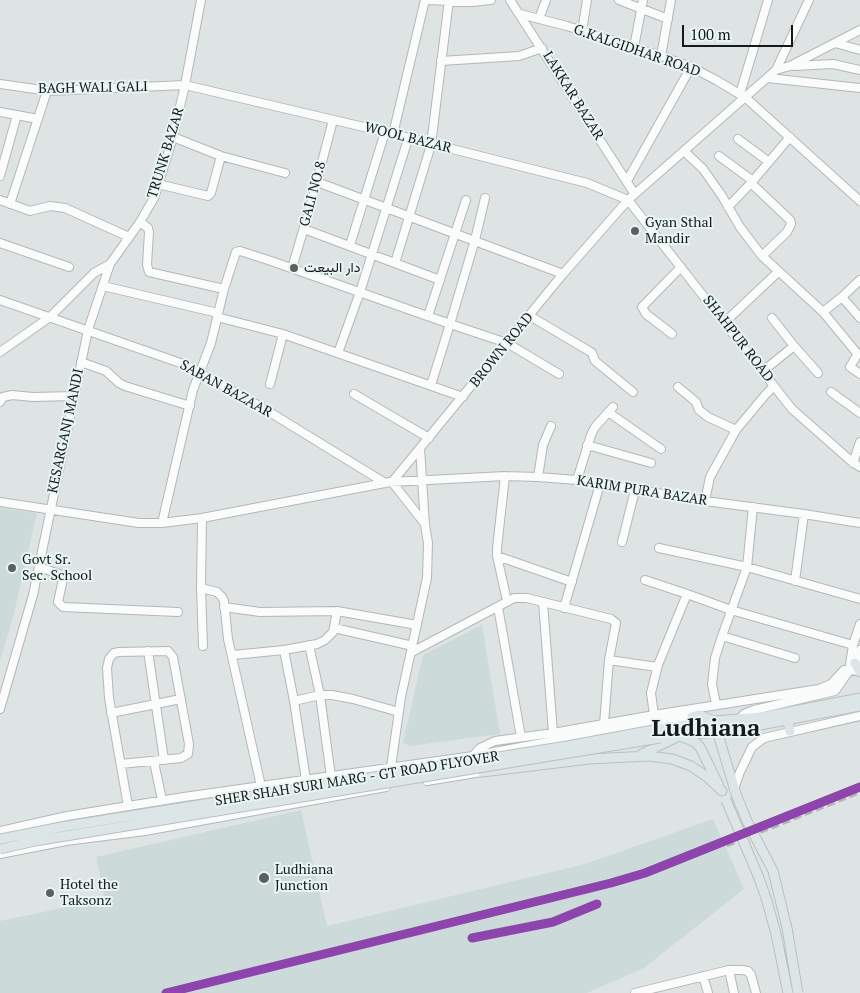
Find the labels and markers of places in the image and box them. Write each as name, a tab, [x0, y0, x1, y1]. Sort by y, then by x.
place label: Gyan Sthal Mandir	[645, 215, 713, 248]
marker: Gyan Sthal Mandir	[629, 225, 641, 237]
place label: دار البیعت	[304, 260, 360, 276]
marker: دار البیعت	[288, 262, 300, 274]
place label: Govt Sr. Sec. School	[22, 552, 92, 584]
marker: Govt Sr. Sec. School	[6, 562, 18, 574]
place label: Ludhiana Junction	[275, 862, 333, 894]
marker: Ludhiana Junction	[257, 871, 271, 885]
place label: Hotel the Taksonz	[60, 877, 118, 910]
marker: Hotel the Taksonz	[44, 887, 56, 899]

